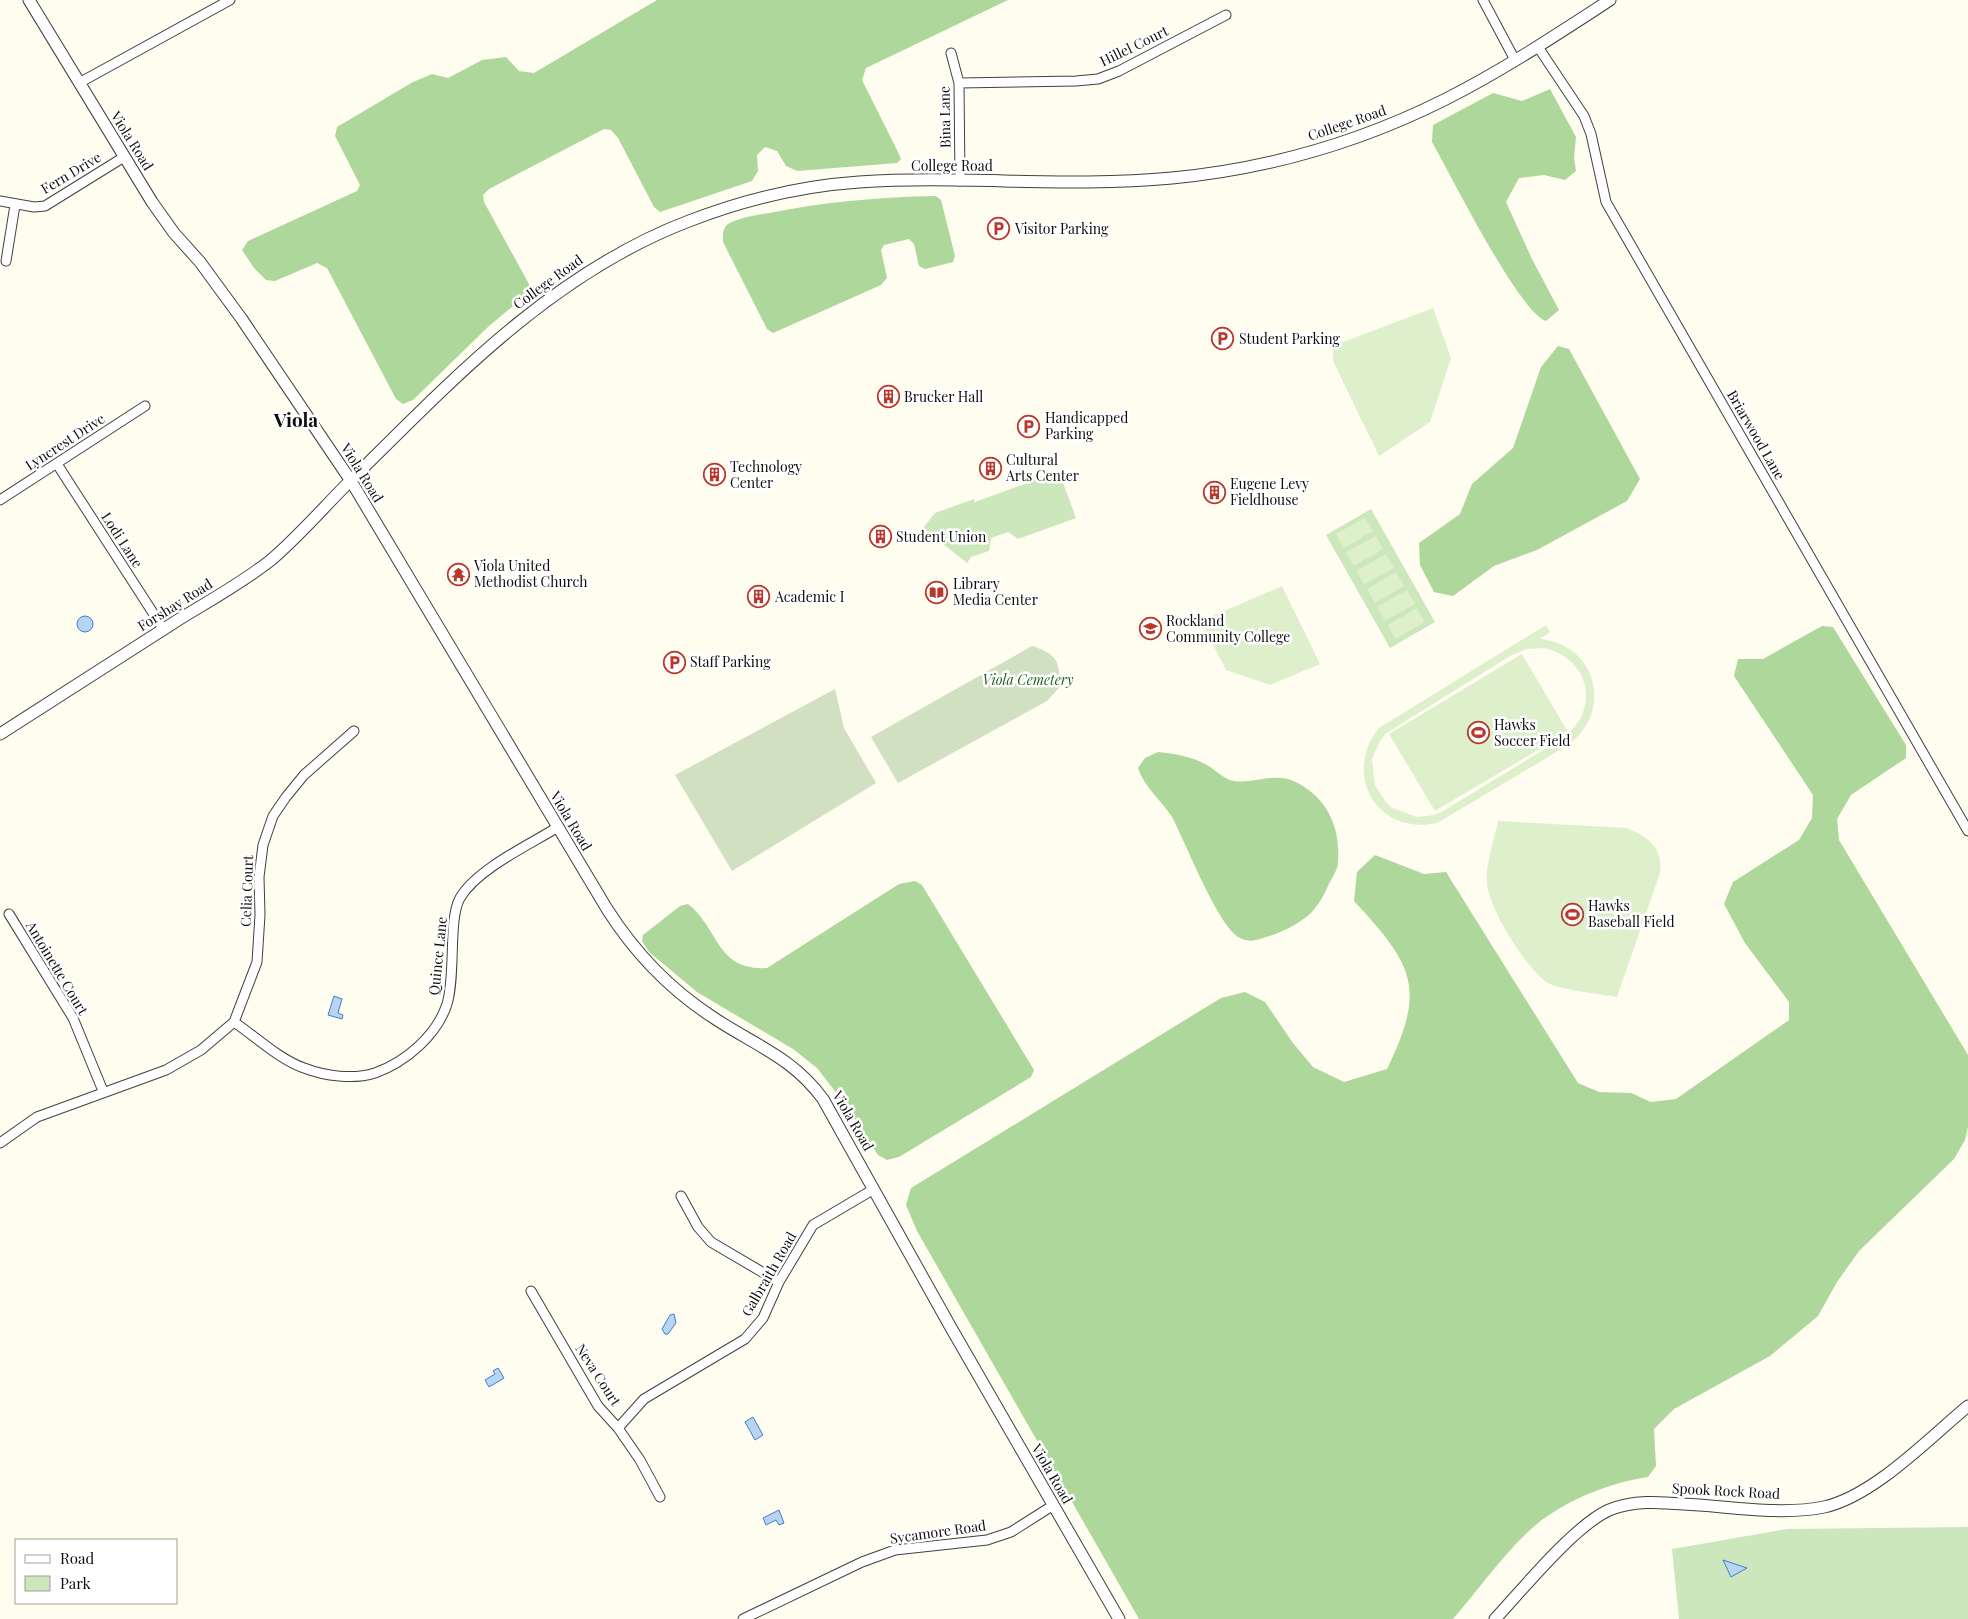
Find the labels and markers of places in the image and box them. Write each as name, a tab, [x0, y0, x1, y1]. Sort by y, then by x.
parking icon: Visitor Parking	[987, 217, 1011, 241]
place label: Visitor Parking	[1014, 219, 1109, 238]
parking icon: Student Parking	[1211, 327, 1235, 351]
place label: Student Parking	[1239, 329, 1340, 348]
building icon: Brucker Hall	[876, 385, 900, 409]
place label: Brucker Hall	[904, 387, 983, 406]
place label: Handicapped Parking	[1045, 408, 1128, 443]
parking icon: Handicapped Parking	[1017, 414, 1041, 438]
place label: Cultural Arts Center	[1005, 450, 1080, 485]
building icon: Cultural Arts Center	[978, 456, 1002, 480]
place label: Technology Center	[730, 457, 802, 492]
building icon: Technology Center	[702, 463, 726, 487]
place label: Eugene Levy Fieldhouse	[1230, 474, 1309, 509]
building icon: Eugene Levy Fieldhouse	[1202, 480, 1226, 504]
building icon: Student Union	[868, 525, 892, 549]
place label: Student Union	[896, 527, 987, 546]
place label: Viola United Methodist Church	[473, 556, 588, 591]
temple icon: Viola United Methodist Church	[446, 562, 470, 586]
place label: Library Media Center	[953, 574, 1039, 609]
library icon: Library Media Center	[925, 580, 949, 604]
building icon: Academic I	[747, 585, 771, 609]
place label: Academic I	[774, 587, 845, 606]
place label: Rockland Community College	[1166, 611, 1290, 646]
school or university icon: Rockland Community College	[1138, 617, 1162, 641]
parking icon: Staff Parking	[662, 650, 686, 674]
place label: Staff Parking	[690, 652, 771, 671]
place label: Hawks Soccer Field	[1494, 715, 1571, 750]
sports icon: Hawks Soccer Field	[1466, 721, 1490, 745]
place label: Hawks Baseball Field	[1588, 896, 1675, 931]
sports icon: Hawks Baseball Field	[1560, 902, 1584, 926]

